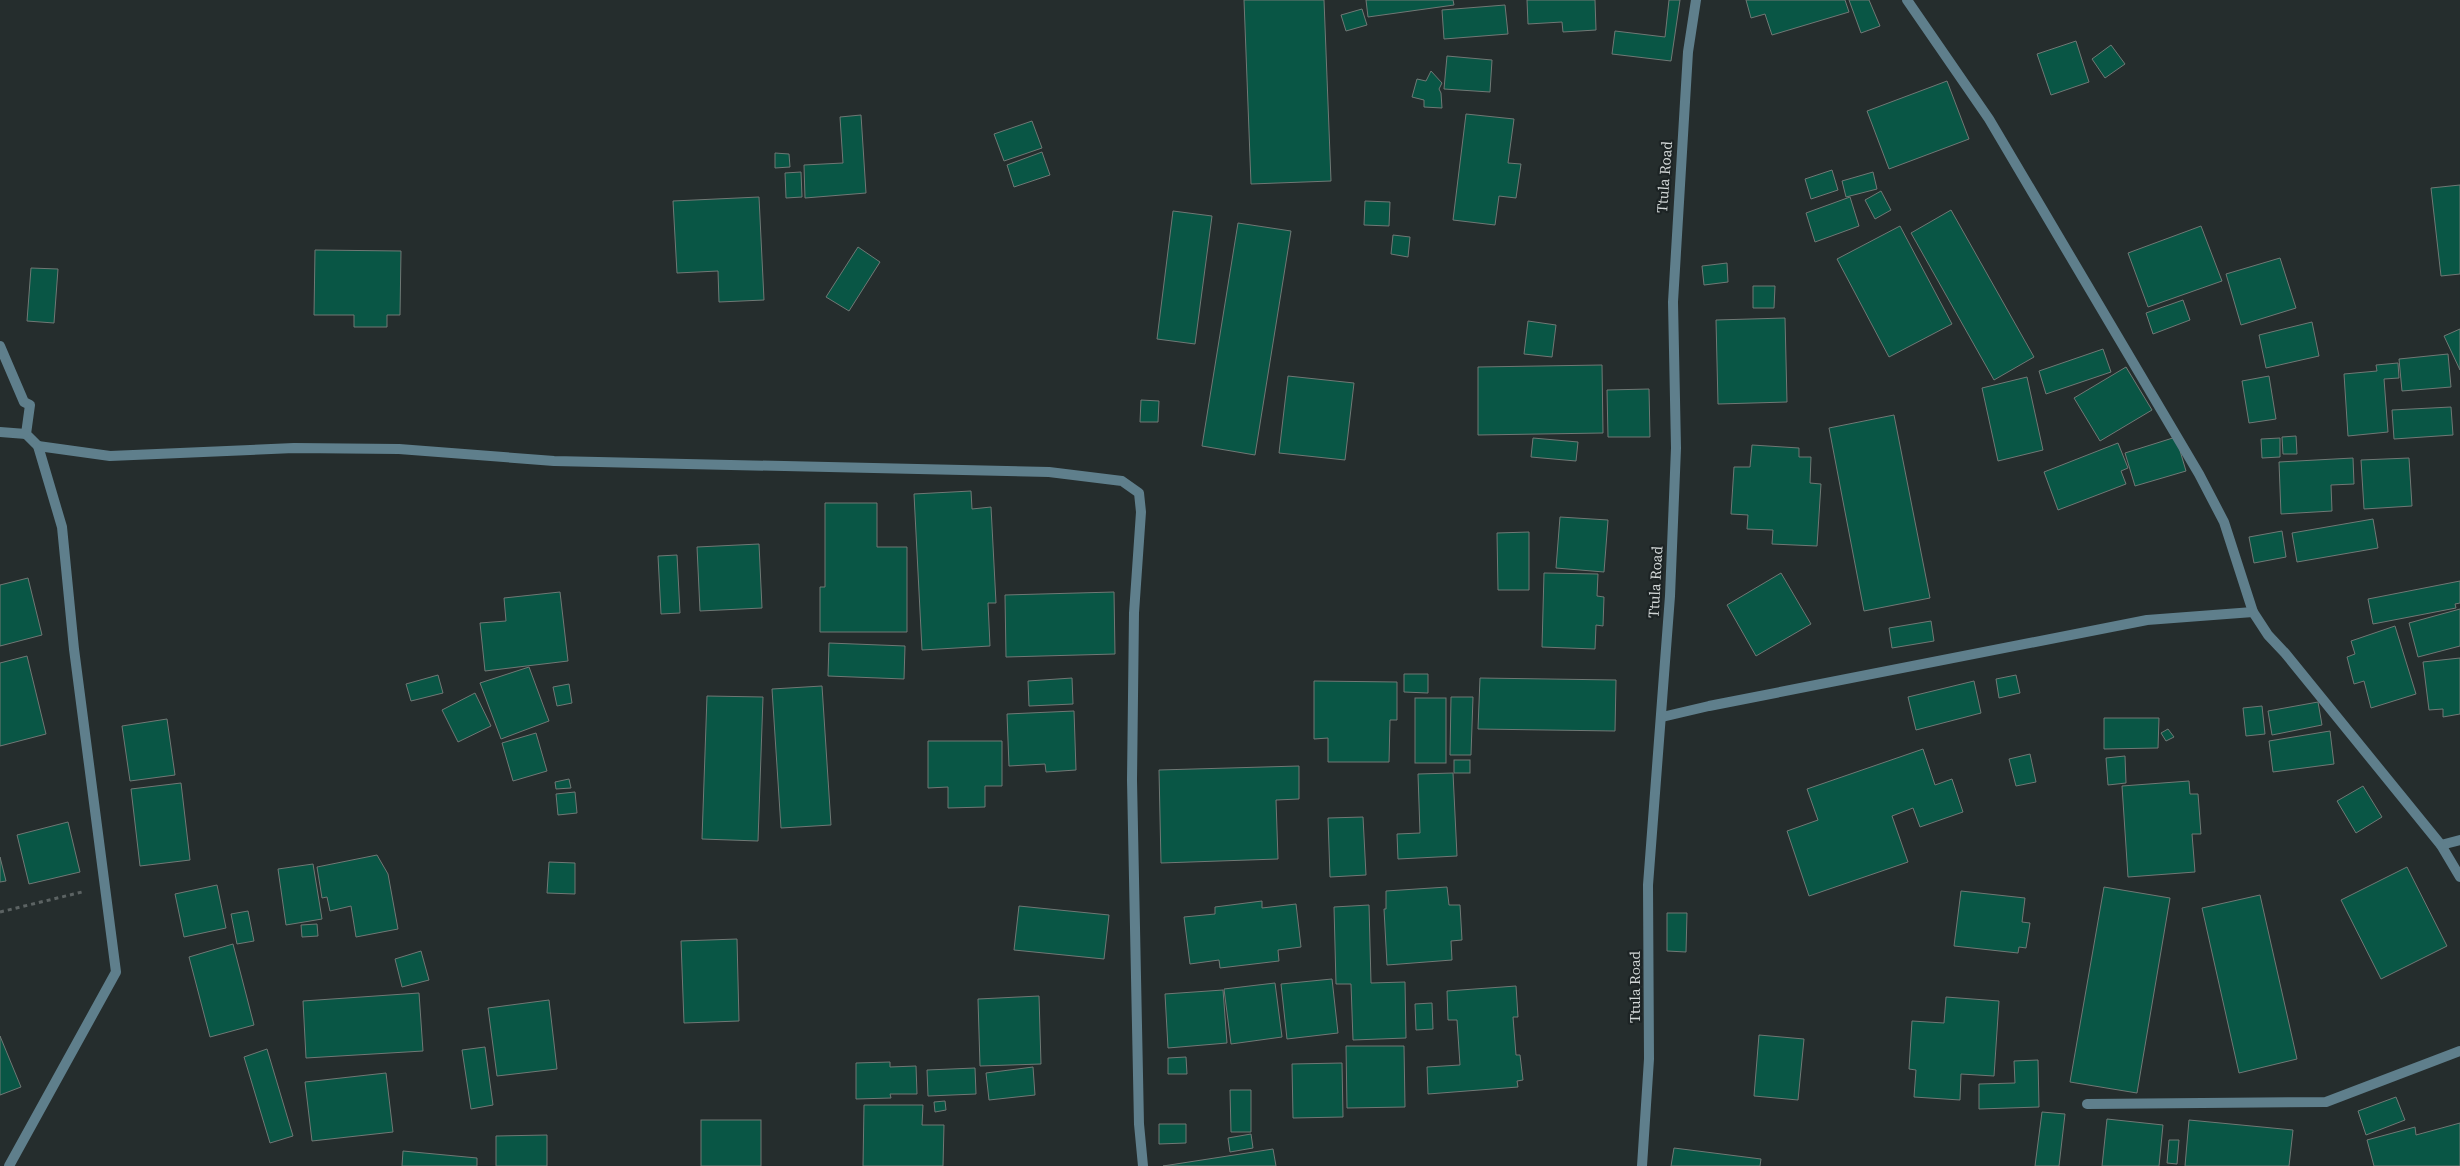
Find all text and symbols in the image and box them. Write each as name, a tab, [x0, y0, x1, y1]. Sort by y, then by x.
street label: Ttula Road	[1651, 140, 1677, 214]
street label: Ttula Road	[1643, 545, 1667, 619]
street label: Ttula Road	[1624, 950, 1645, 1023]

